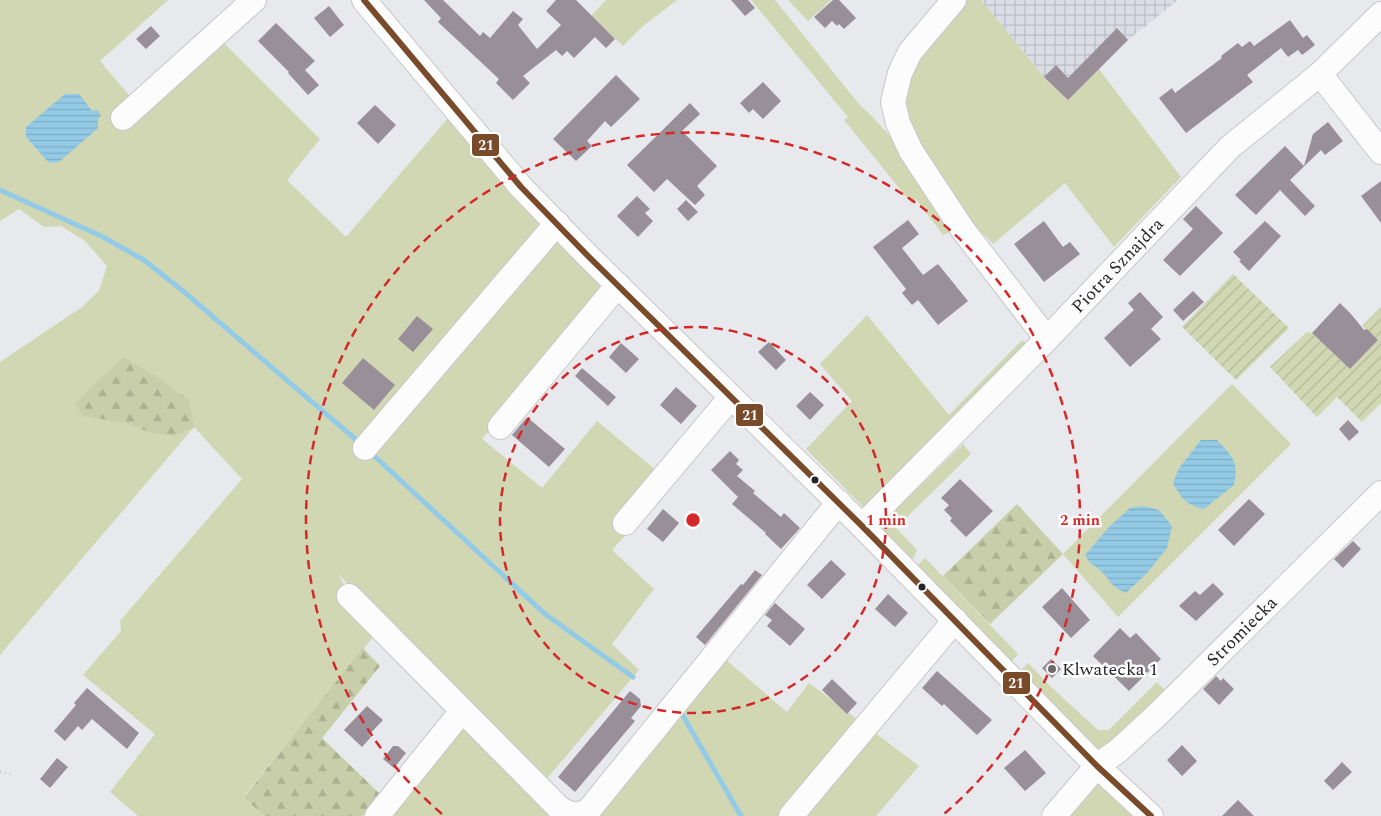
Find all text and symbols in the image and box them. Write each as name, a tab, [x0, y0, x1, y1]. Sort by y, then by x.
line badge: 21	[471, 133, 500, 157]
text: 21	[478, 135, 494, 156]
street label: Piotra Sznajdra	[1065, 211, 1170, 320]
line badge: 21	[735, 403, 764, 427]
text: 21	[742, 405, 758, 426]
unlabelled marker	[810, 475, 820, 485]
text: 1 min	[866, 509, 906, 532]
text: 2 min	[1060, 509, 1100, 532]
centre of rings	[684, 511, 702, 529]
unlabelled marker	[917, 582, 927, 592]
street label: Stromiecka	[1200, 590, 1284, 673]
place label: Klwatecka 1	[1062, 656, 1158, 683]
marker: Klwatecka 1	[1046, 663, 1058, 675]
line badge: 21	[1002, 671, 1031, 695]
text: 21	[1008, 673, 1024, 694]

